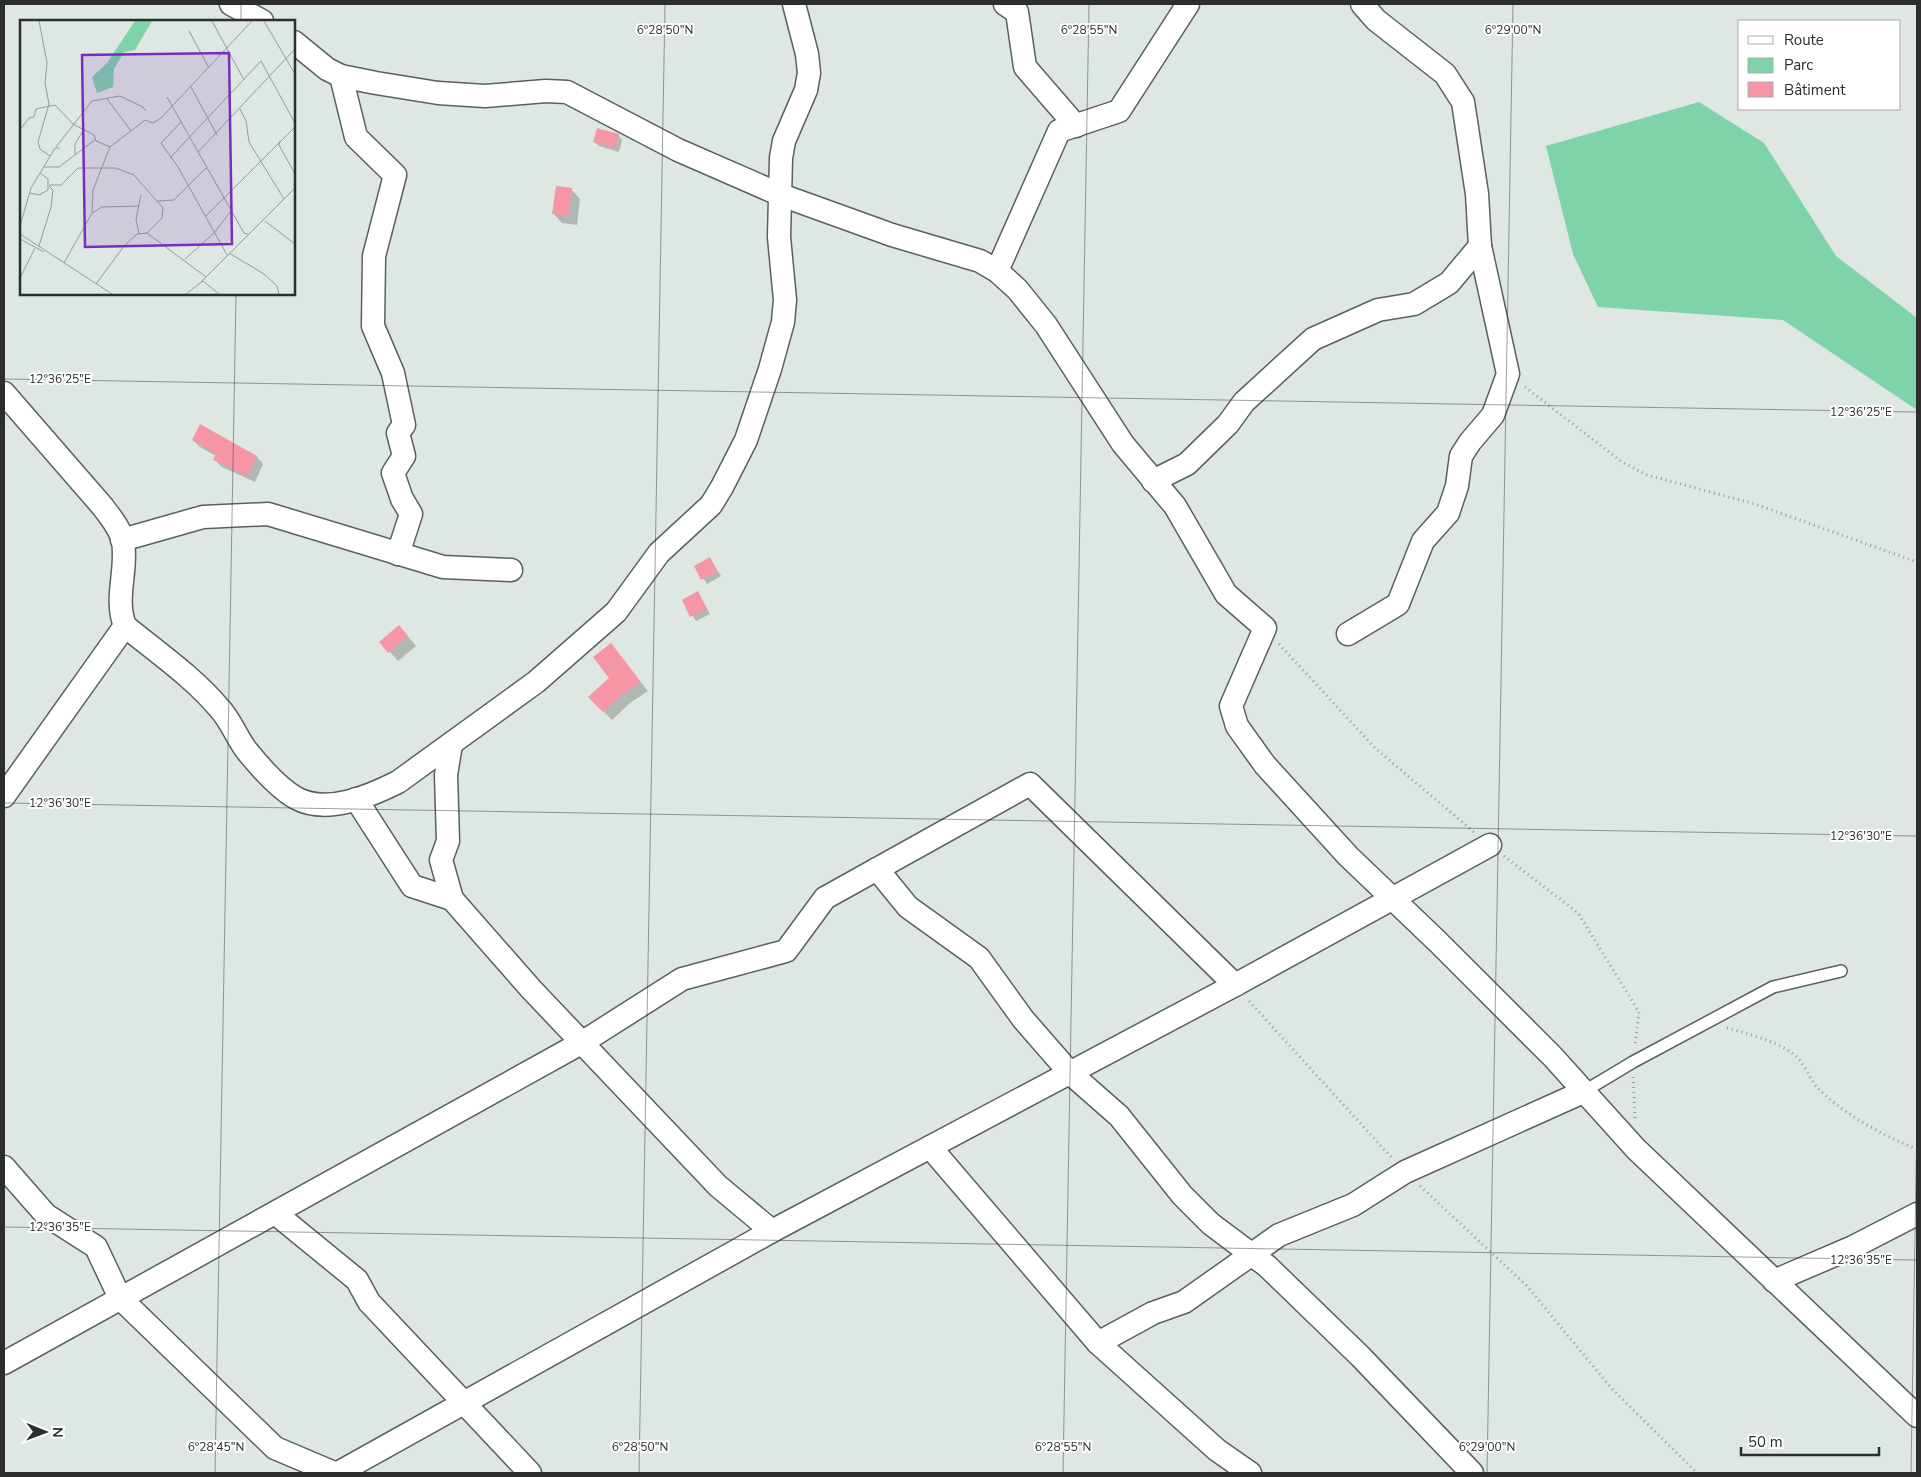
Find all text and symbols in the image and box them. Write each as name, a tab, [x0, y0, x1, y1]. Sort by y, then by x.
inset map	[20, 20, 295, 295]
legend	[1738, 20, 1901, 110]
text: 6°28'50"N	[637, 22, 693, 38]
text: 6°28'55"N	[1061, 22, 1117, 38]
text: 6°29'00"N	[1485, 22, 1541, 38]
text: Route	[1784, 30, 1824, 50]
text: Parc	[1784, 55, 1813, 75]
text: Bâtiment	[1784, 80, 1846, 100]
text: 12°36'25"E	[29, 371, 91, 387]
text: 12°36'25"E	[1830, 404, 1892, 420]
text: 12°36'30"E	[29, 795, 91, 811]
text: 12°36'30"E	[1830, 828, 1892, 844]
text: 12°36'35"E	[29, 1219, 91, 1235]
text: 12°36'35"E	[1830, 1252, 1892, 1268]
north arrow	[20, 1407, 70, 1457]
scale bar	[1741, 1424, 1878, 1456]
text: N	[48, 1427, 67, 1438]
text: 50 m	[1748, 1432, 1783, 1452]
text: 6°28'45"N	[188, 1439, 244, 1455]
text: 6°28'50"N	[612, 1439, 668, 1455]
text: 6°28'55"N	[1035, 1439, 1091, 1455]
text: 6°29'00"N	[1459, 1439, 1515, 1455]

